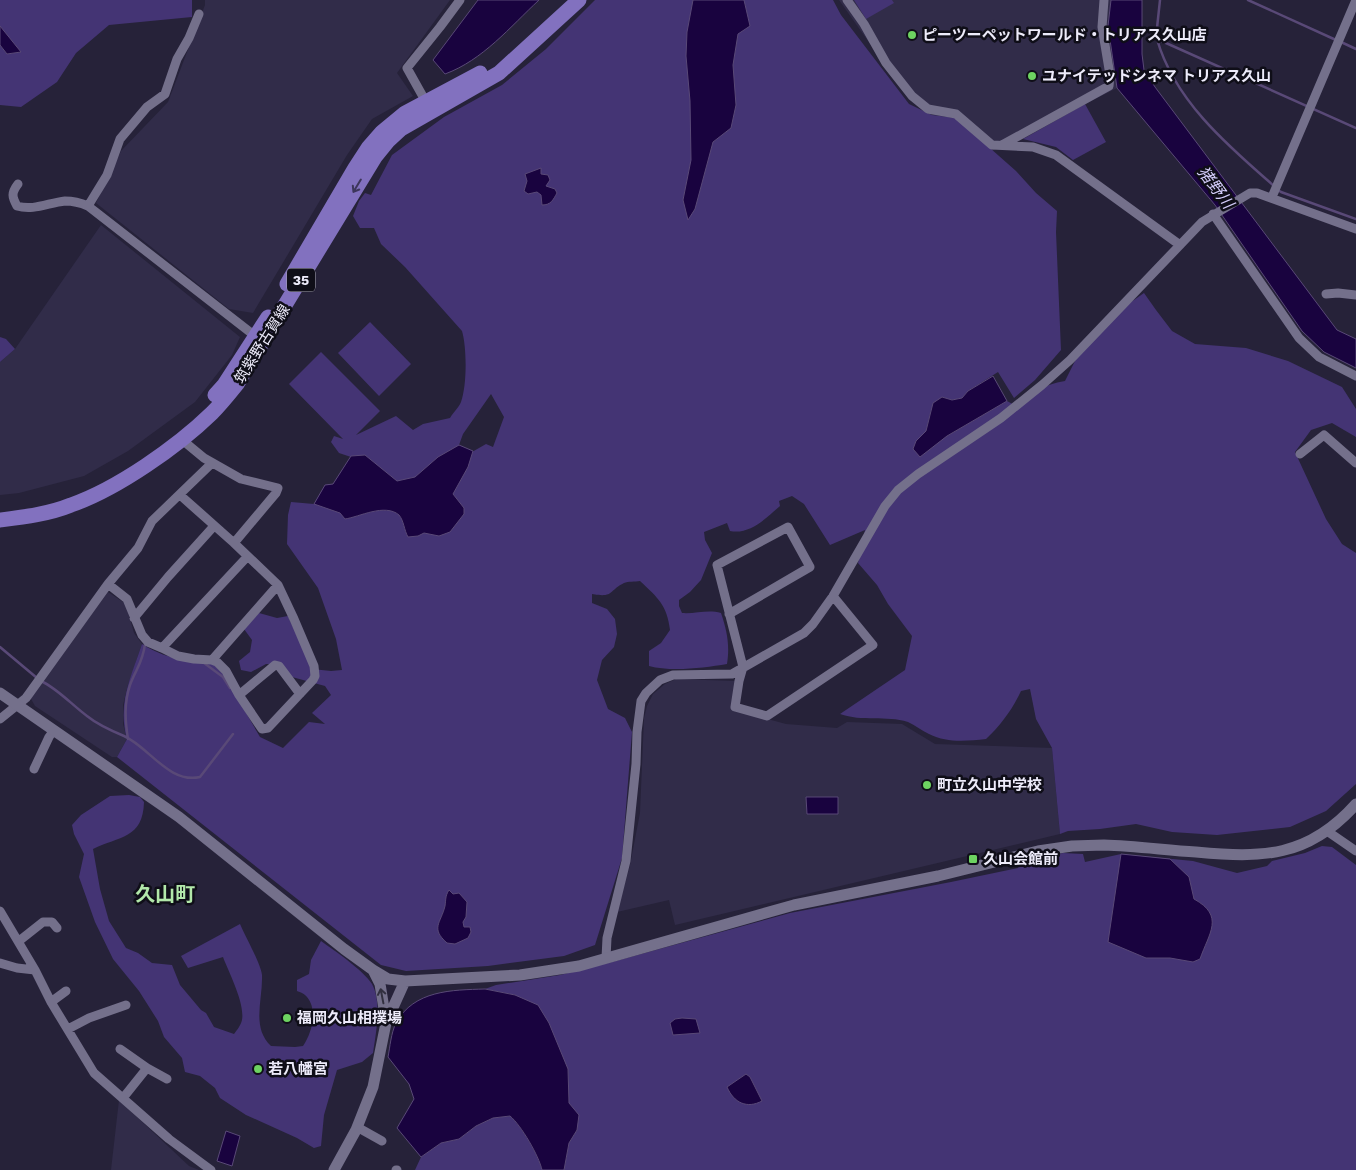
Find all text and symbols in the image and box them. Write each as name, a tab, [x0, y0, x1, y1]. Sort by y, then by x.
place label: ピーツーペットワールド・トリアス久山店	[922, 26, 1207, 44]
marker: ピーツーペットワールド・トリアス久山店	[906, 29, 918, 41]
place label: ユナイテッドシネマ トリアス久山	[1042, 67, 1271, 85]
marker: ユナイテッドシネマ トリアス久山	[1026, 70, 1038, 82]
water label: 猪野川	[1194, 162, 1239, 214]
one-way arrow	[352, 179, 362, 193]
road number: 35	[287, 268, 315, 292]
street label: 筑紫野古賀線	[231, 301, 293, 387]
place label: 町立久山中学校	[937, 776, 1042, 794]
marker: 町立久山中学校	[921, 779, 933, 791]
place label: 久山会館前	[983, 850, 1058, 868]
marker: 久山会館前	[967, 853, 979, 865]
district label: 久山町	[135, 882, 195, 906]
one-way arrow	[377, 988, 387, 1004]
place label: 福岡久山相撲場	[296, 1009, 402, 1027]
marker: 福岡久山相撲場	[281, 1012, 293, 1024]
place label: 若八幡宮	[268, 1060, 328, 1078]
marker: 若八幡宮	[252, 1063, 264, 1075]

